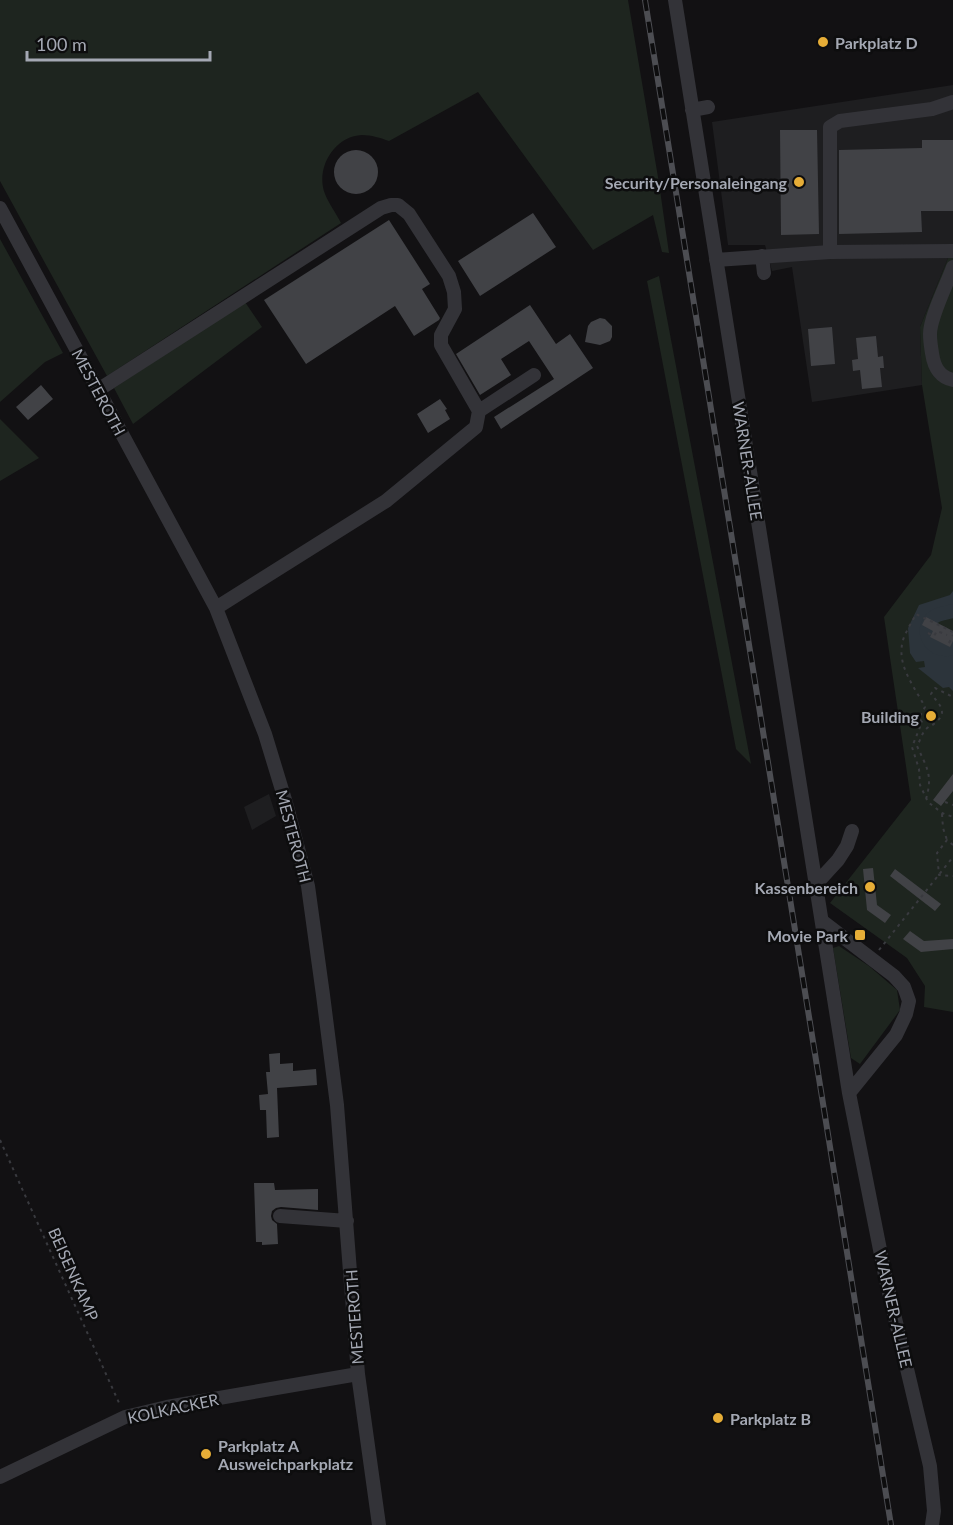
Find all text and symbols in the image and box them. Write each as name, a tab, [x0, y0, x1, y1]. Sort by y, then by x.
scale bar	[27, 24, 210, 62]
text: 100 m	[36, 33, 87, 55]
place label: Parkplatz D	[835, 33, 918, 52]
marker: Parkplatz D	[816, 35, 830, 49]
place label: Security/Personaleingang	[605, 173, 788, 192]
marker: Security/Personaleingang	[792, 175, 806, 189]
street label: MESTEROTH	[68, 345, 130, 439]
street label: WARNER-ALLEE	[729, 400, 767, 522]
place label: Building	[861, 707, 920, 726]
marker: Building	[924, 709, 938, 723]
street label: MESTEROTH	[272, 787, 316, 885]
place label: Kassenbereich	[755, 878, 858, 897]
marker: Kassenbereich	[863, 880, 877, 894]
place label: Movie Park	[767, 926, 848, 945]
marker: Movie Park	[853, 928, 867, 942]
street label: BEISENKAMP	[45, 1224, 103, 1324]
street label: WARNER-ALLEE	[871, 1248, 917, 1370]
street label: MESTEROTH	[341, 1269, 367, 1365]
street label: KOLKACKER	[126, 1389, 220, 1427]
place label: Parkplatz B	[730, 1409, 811, 1428]
marker: Parkplatz B	[711, 1411, 725, 1425]
place label: Parkplatz A Ausweichparkplatz	[217, 1436, 353, 1473]
marker: Parkplatz A Ausweichparkplatz	[199, 1447, 213, 1461]

